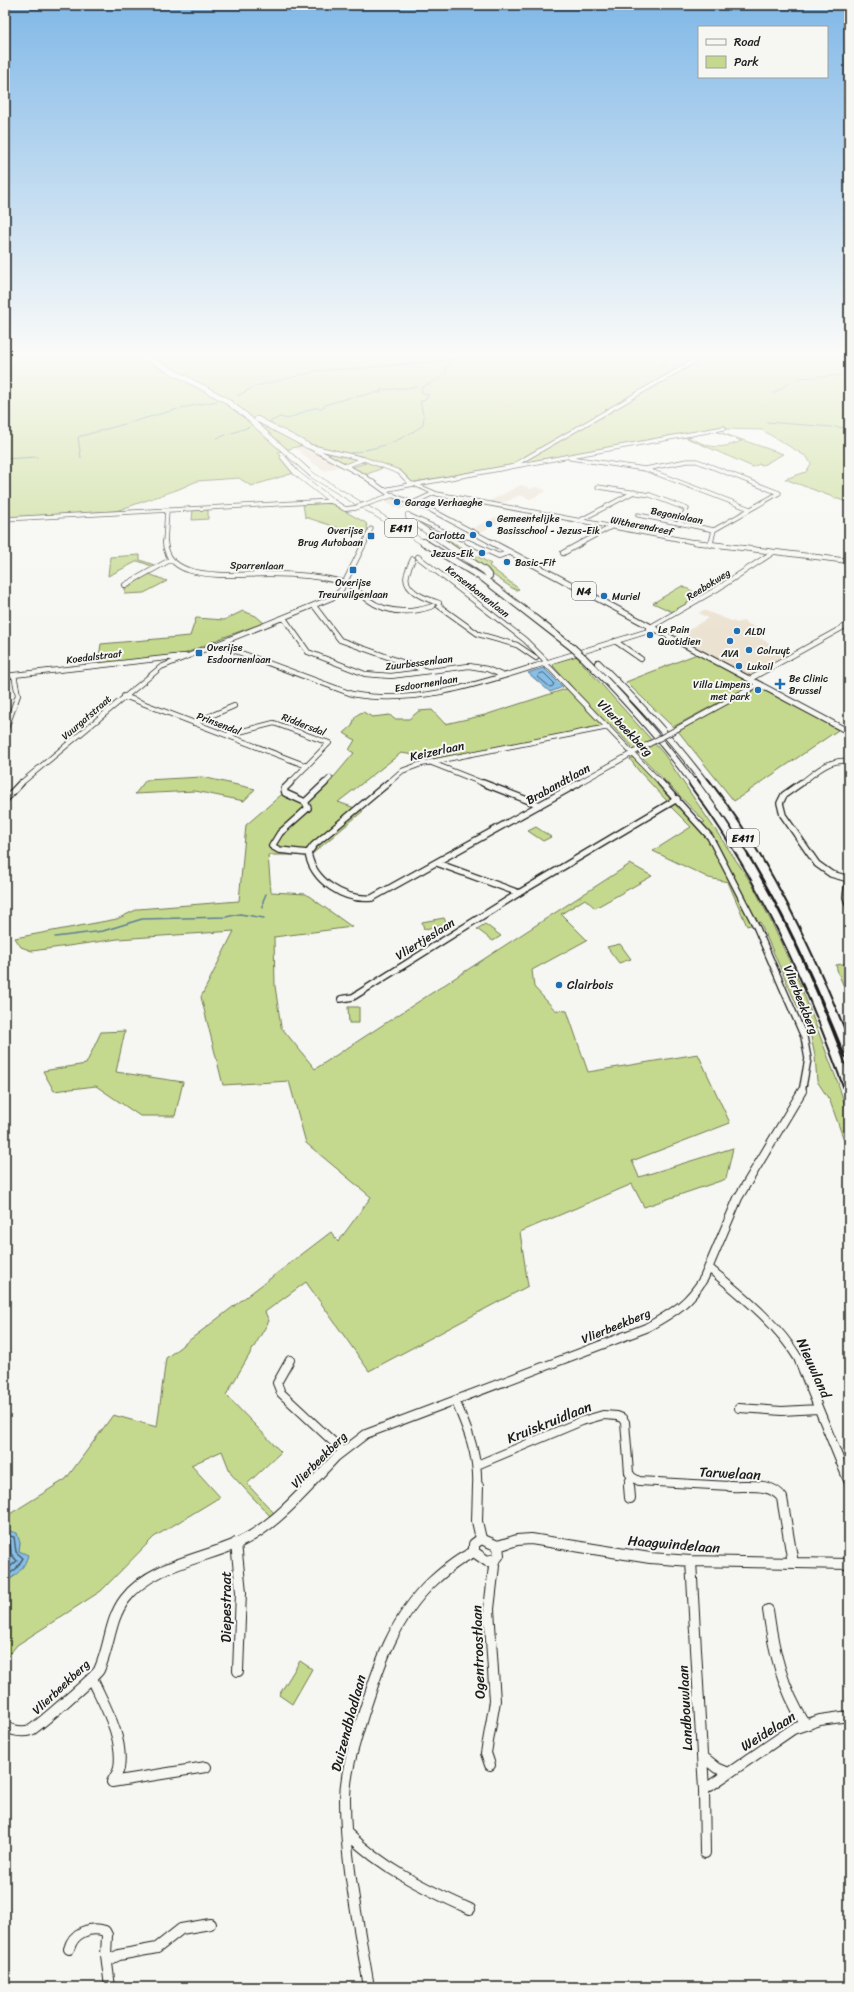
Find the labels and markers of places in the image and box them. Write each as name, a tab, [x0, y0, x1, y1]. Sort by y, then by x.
place label: Garage Verhaeghe	[405, 494, 483, 512]
marker: Garage Verhaeghe	[392, 497, 402, 507]
place label: Gemeentelijke Basisschool - Jezus-Eik	[497, 510, 600, 540]
marker: Gemeentelijke Basisschool - Jezus-Eik	[484, 519, 494, 529]
place label: Overijse Brug Autobaan	[298, 522, 364, 552]
place label: Carlotta	[428, 527, 465, 545]
marker: Carlotta	[468, 530, 478, 540]
marker: Overijse Brug Autobaan	[366, 531, 376, 541]
place label: Jezus-Eik	[430, 545, 474, 563]
marker: Jezus-Eik	[477, 548, 487, 558]
place label: Basic-Fit	[515, 554, 557, 572]
marker: Basic-Fit	[502, 557, 512, 567]
marker: Overijse Treurwilgenlaan	[348, 565, 358, 575]
place label: Overijse Treurwilgenlaan	[318, 574, 388, 604]
place label: Muriel	[612, 588, 641, 606]
marker: Muriel	[599, 591, 609, 601]
place label: Le Pain Quotidien	[658, 621, 701, 651]
place label: ALDI	[744, 623, 765, 641]
marker: ALDI	[732, 626, 742, 636]
marker: Le Pain Quotidien	[645, 630, 655, 640]
marker: AVA	[725, 636, 735, 646]
place label: Overijse Esdoornenlaan	[207, 639, 271, 669]
place label: Colruyt	[757, 642, 791, 660]
place label: AVA	[720, 645, 739, 663]
marker: Colruyt	[744, 645, 754, 655]
marker: Overijse Esdoornenlaan	[194, 648, 204, 658]
place label: Lukoil	[747, 658, 774, 676]
marker: Lukoil	[734, 661, 744, 671]
place label: Be Clinic Brussel	[789, 670, 828, 700]
place label: Villa Limpens met park	[693, 676, 751, 706]
marker: Be Clinic Brussel	[774, 678, 786, 690]
marker: Villa Limpens met park	[753, 685, 763, 695]
place label: Clairbois	[567, 974, 614, 996]
marker: Clairbois	[554, 980, 564, 990]

